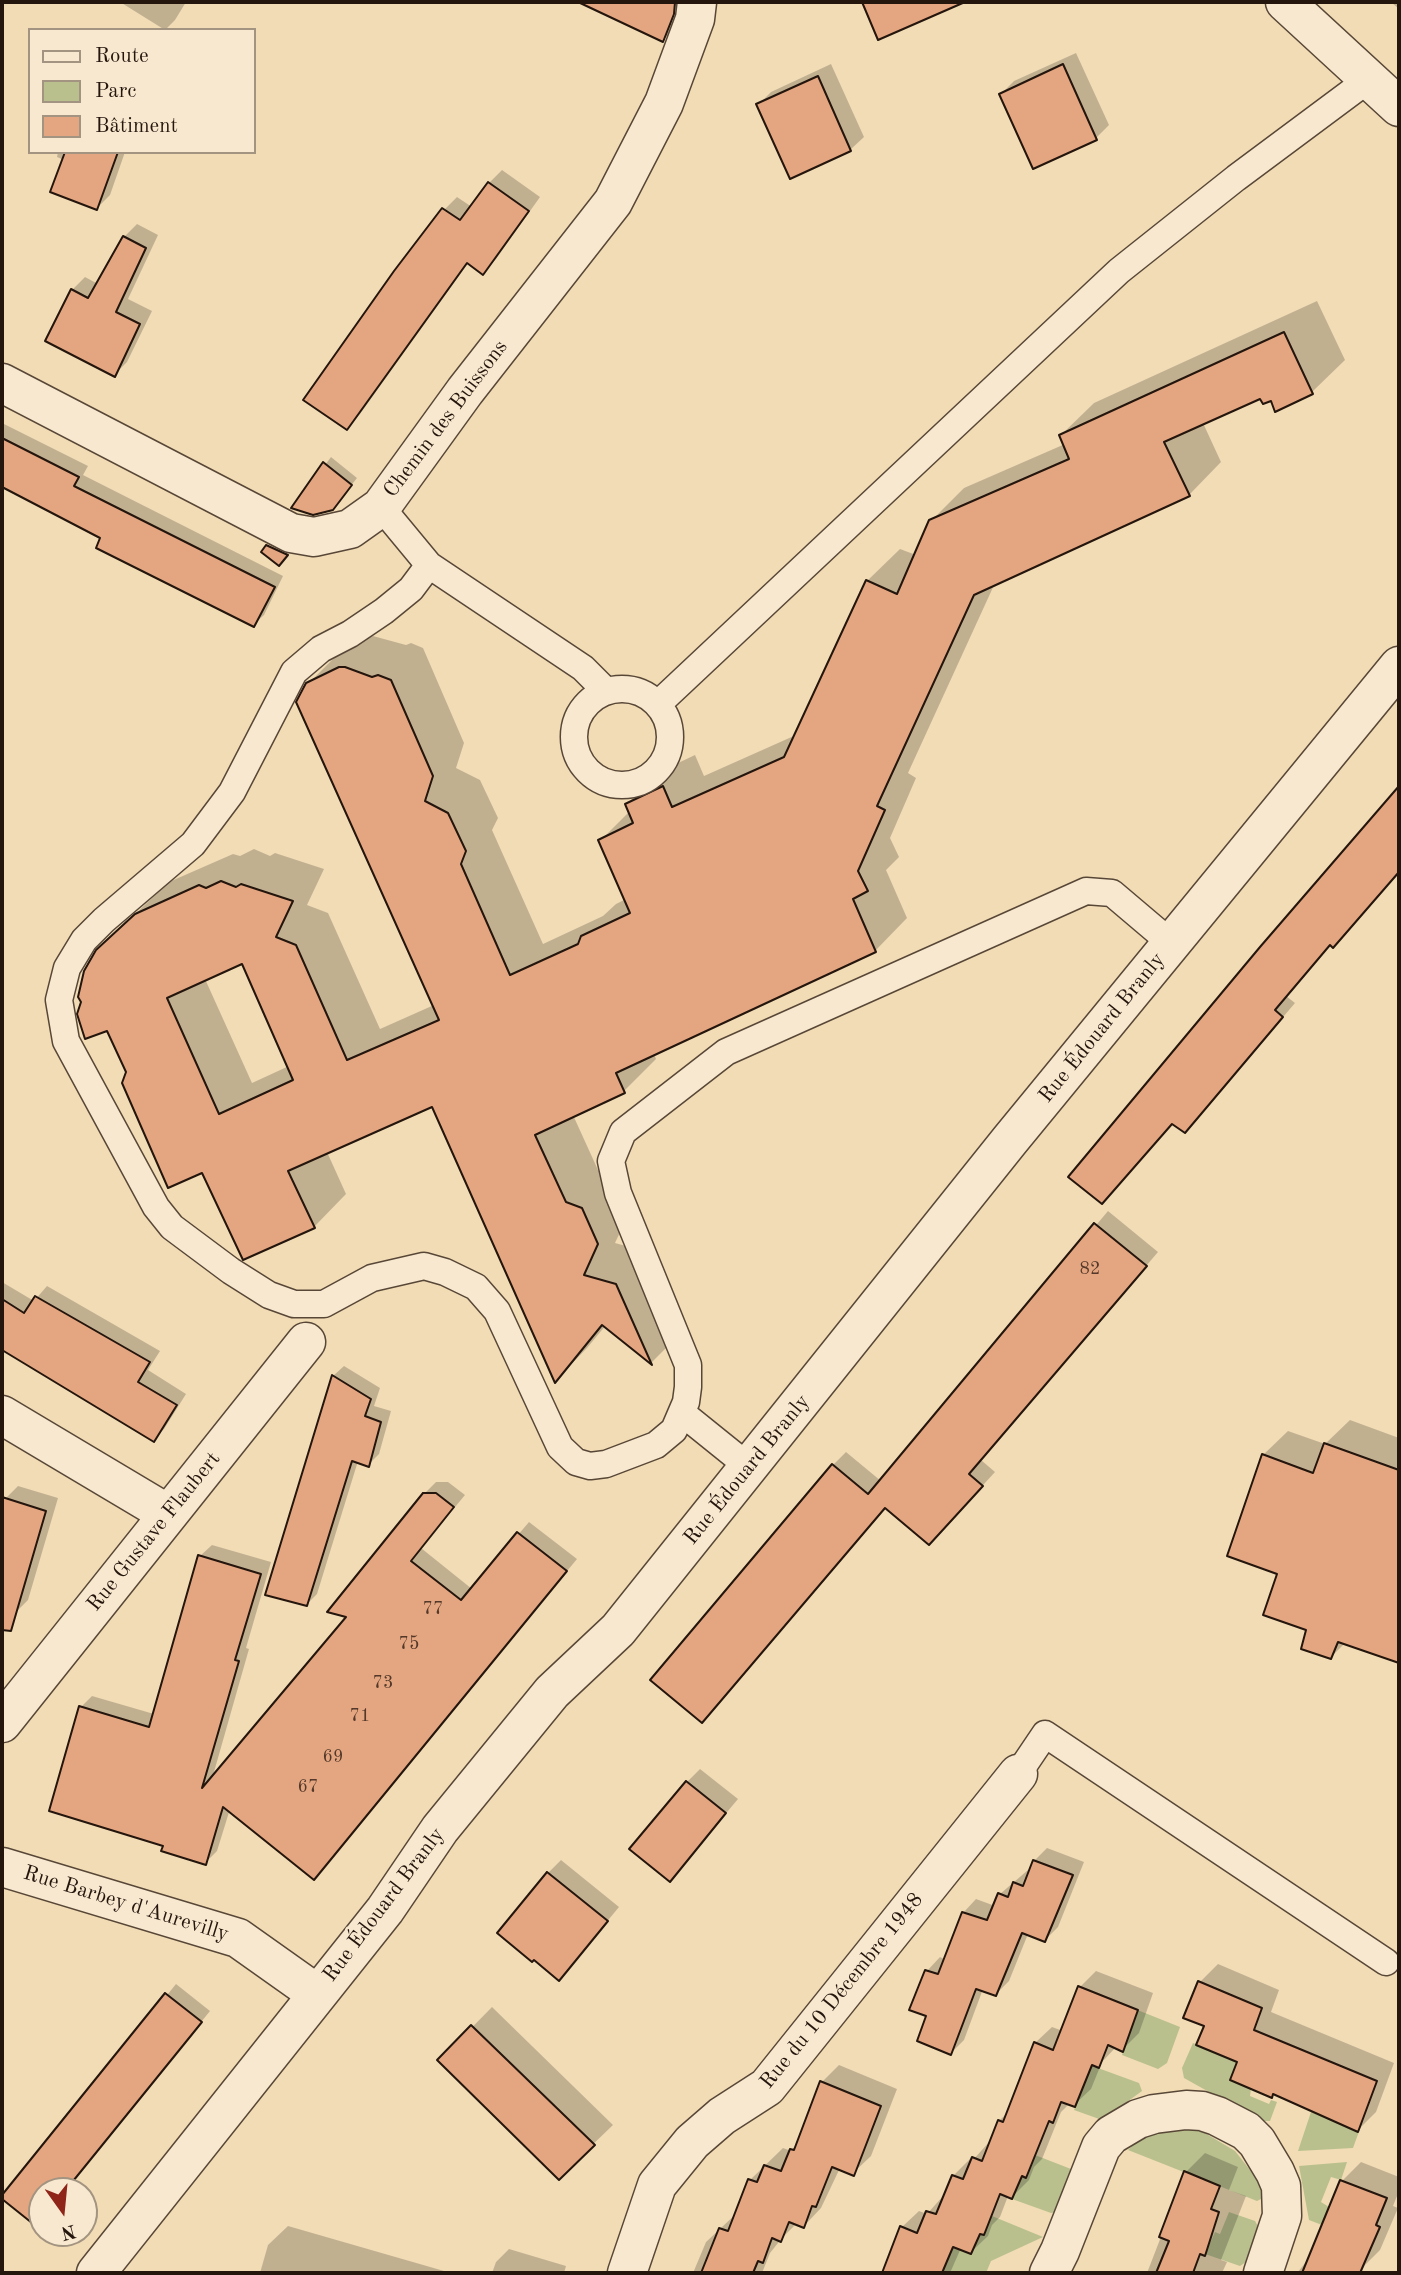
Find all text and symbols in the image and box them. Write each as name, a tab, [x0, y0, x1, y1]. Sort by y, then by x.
legend	[28, 28, 256, 154]
text: Route	[95, 46, 149, 67]
text: Parc	[95, 81, 137, 102]
text: Bâtiment	[95, 116, 178, 137]
street label: Chemin des Buissons	[379, 335, 513, 503]
street label: Rue Édouard Branly	[1034, 948, 1170, 1108]
house number: 82	[1080, 1258, 1100, 1280]
street label: Rue Édouard Branly	[679, 1390, 815, 1550]
street label: Rue Gustave Flaubert	[82, 1447, 226, 1617]
house number: 77	[423, 1598, 443, 1620]
house number: 75	[399, 1633, 419, 1655]
house number: 73	[373, 1672, 393, 1694]
house number: 71	[350, 1705, 370, 1727]
house number: 69	[323, 1746, 343, 1768]
house number: 67	[298, 1776, 318, 1798]
street label: Rue Édouard Branly	[318, 1823, 450, 1987]
street label: Rue Barbey d'Aurevilly	[20, 1861, 232, 1947]
street label: Rue du 10 Décembre 1948	[755, 1888, 929, 2094]
north arrow	[28, 2177, 98, 2247]
text: N	[59, 2220, 78, 2242]

